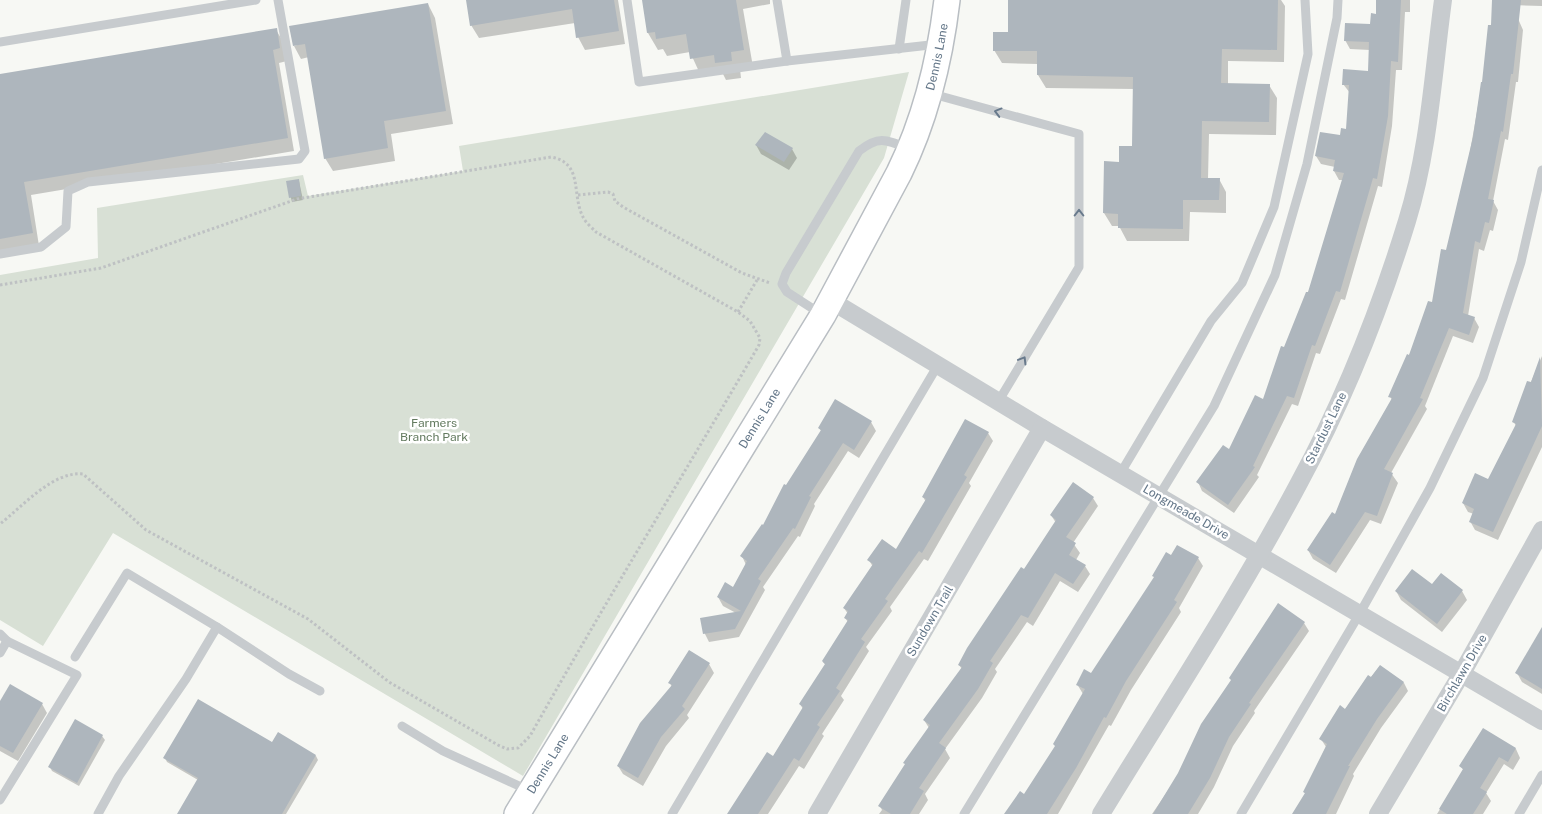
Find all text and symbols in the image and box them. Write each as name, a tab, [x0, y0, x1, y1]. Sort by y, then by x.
street label: Dennis Lane	[923, 22, 951, 92]
one-way arrow	[993, 107, 1002, 118]
one-way arrow	[1074, 208, 1084, 216]
one-way arrow	[1017, 356, 1027, 365]
street label: Dennis Lane	[736, 386, 783, 451]
street label: Stardust Lane	[1303, 390, 1350, 466]
park label: Farmers Branch Park	[400, 416, 468, 444]
street label: Longmeade Drive	[1140, 482, 1232, 542]
street label: Sundown Trail	[904, 583, 956, 659]
street label: Birchlawn Drive	[1434, 632, 1490, 714]
street label: Dennis Lane	[524, 731, 572, 796]

